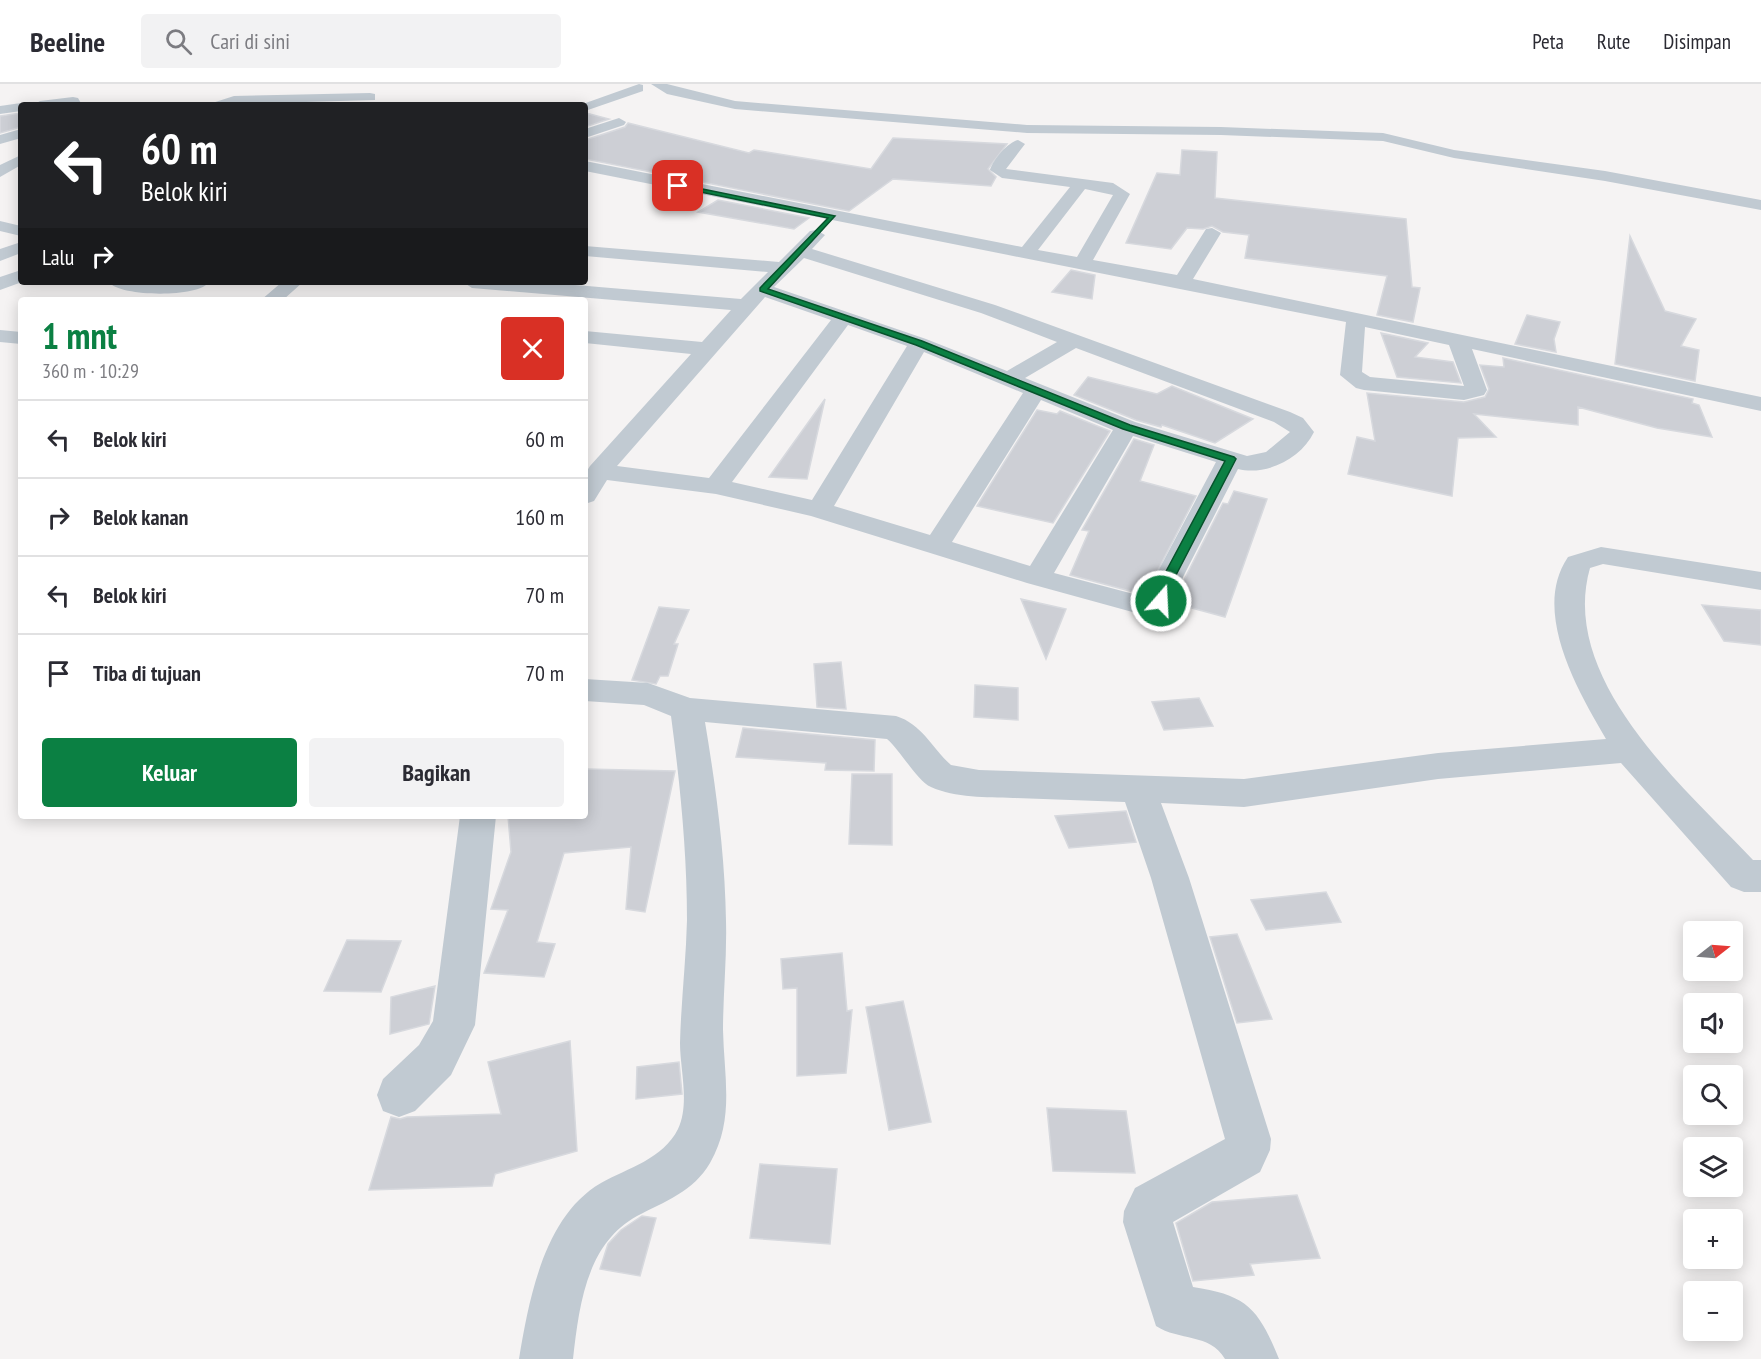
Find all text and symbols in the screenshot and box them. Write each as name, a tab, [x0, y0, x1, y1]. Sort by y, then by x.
search box	[141, 14, 561, 68]
text: Beeline	[30, 23, 105, 60]
icon: search	[162, 25, 195, 58]
text: Cari di sini	[210, 27, 290, 55]
text: Peta	[1532, 28, 1564, 55]
text: Rute	[1597, 28, 1630, 55]
text: Disimpan	[1663, 28, 1731, 55]
text: 60 m	[141, 121, 218, 176]
icon: left	[42, 126, 120, 204]
pin	[652, 160, 703, 211]
icon: arrive	[661, 169, 694, 202]
text: Belok kiri	[141, 174, 228, 208]
icon: right	[86, 240, 119, 273]
text: Lalu	[42, 243, 74, 271]
text: 1 mnt	[42, 312, 117, 359]
button: close	[501, 317, 564, 380]
text: 360 m · 10:29	[42, 358, 139, 384]
icon: left	[42, 423, 75, 456]
text: Belok kiri	[93, 425, 167, 453]
text: 60 m	[525, 425, 564, 453]
icon: right	[42, 501, 75, 534]
text: Belok kanan	[93, 503, 188, 531]
text: 160 m	[515, 503, 564, 531]
position arrow	[1129, 569, 1193, 633]
icon: left	[42, 579, 75, 612]
text: Belok kiri	[93, 581, 167, 609]
text: 70 m	[525, 581, 564, 609]
icon: arrive	[42, 657, 75, 690]
text: Tiba di tujuan	[93, 659, 201, 687]
text: 70 m	[525, 659, 564, 687]
button: Keluar	[42, 738, 297, 807]
button: Bagikan	[309, 738, 564, 807]
north arrow	[1683, 921, 1743, 981]
map controls	[1683, 921, 1743, 1341]
button: sound	[1683, 993, 1743, 1053]
button: search	[1683, 1065, 1743, 1125]
button: layers	[1683, 1137, 1743, 1197]
button: +	[1683, 1209, 1743, 1269]
button: −	[1683, 1281, 1743, 1341]

